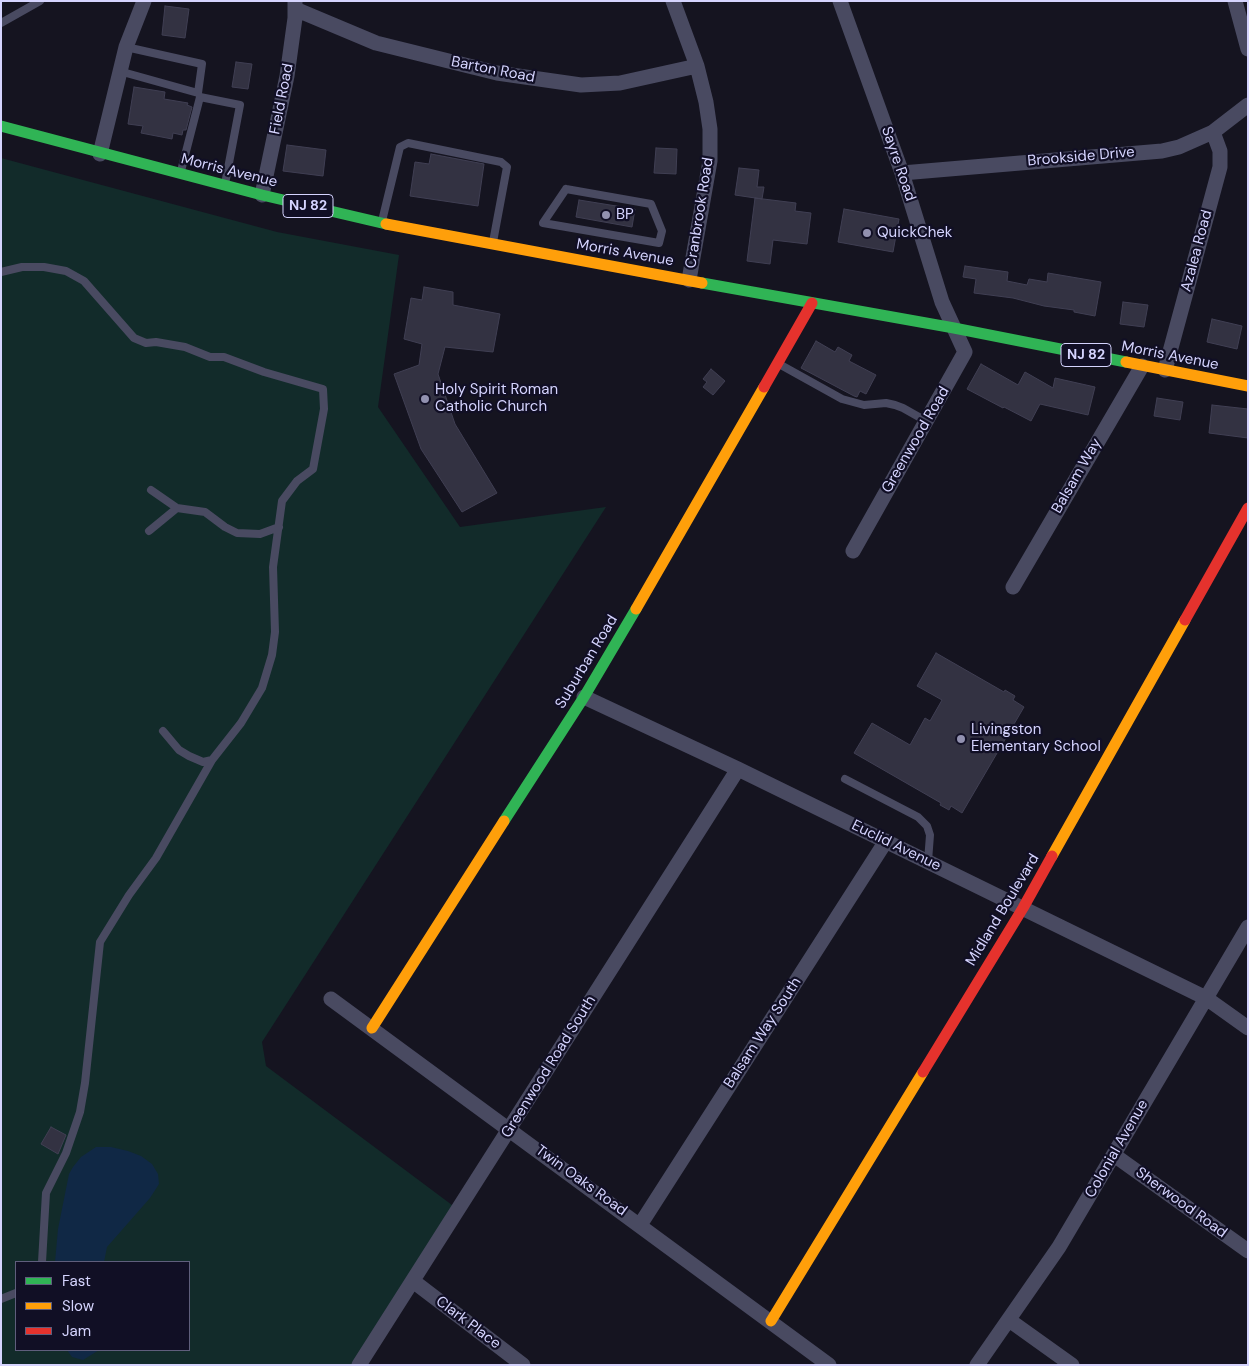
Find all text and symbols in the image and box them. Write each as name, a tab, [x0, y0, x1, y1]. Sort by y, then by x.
street label: Barton Road	[450, 53, 536, 87]
street label: Field Road	[266, 62, 298, 136]
street label: Sayre Road	[877, 124, 919, 204]
street label: Brookside Drive	[1027, 143, 1135, 171]
street label: Morris Avenue	[179, 150, 279, 192]
street label: Cranbrook Road	[682, 156, 718, 270]
road number: NJ 82	[283, 195, 333, 218]
place label: BP	[616, 206, 634, 224]
street label: Azalea Road	[1177, 208, 1217, 294]
marker: BP	[600, 209, 612, 221]
place label: QuickChek	[877, 224, 952, 242]
marker: QuickChek	[861, 227, 873, 239]
street label: Morris Avenue	[575, 236, 675, 270]
street label: Morris Avenue	[1120, 338, 1220, 374]
road number: NJ 82	[1061, 344, 1111, 366]
place label: Holy Spirit Roman Catholic Church	[435, 381, 558, 416]
street label: Greenwood Road	[878, 384, 954, 496]
marker: Holy Spirit Roman Catholic Church	[419, 393, 431, 405]
street label: Balsam Way	[1048, 435, 1106, 517]
street label: Suburban Road	[552, 612, 622, 712]
place label: Livingston Elementary School	[971, 721, 1101, 756]
marker: Livingston Elementary School	[955, 733, 967, 745]
street label: Euclid Avenue	[848, 817, 944, 875]
street label: Midland Boulevard	[962, 851, 1044, 969]
street label: Balsam Way South	[721, 974, 805, 1092]
street label: Greenwood Road South	[498, 993, 600, 1141]
street label: Colonial Avenue	[1082, 1097, 1152, 1201]
street label: Twin Oaks Road	[532, 1142, 630, 1220]
street label: Sherwood Road	[1132, 1164, 1230, 1242]
legend	[15, 1261, 190, 1351]
text: Fast	[62, 1271, 91, 1291]
street label: Clark Place	[432, 1293, 504, 1353]
text: Slow	[62, 1296, 94, 1316]
text: Jam	[62, 1321, 91, 1341]

